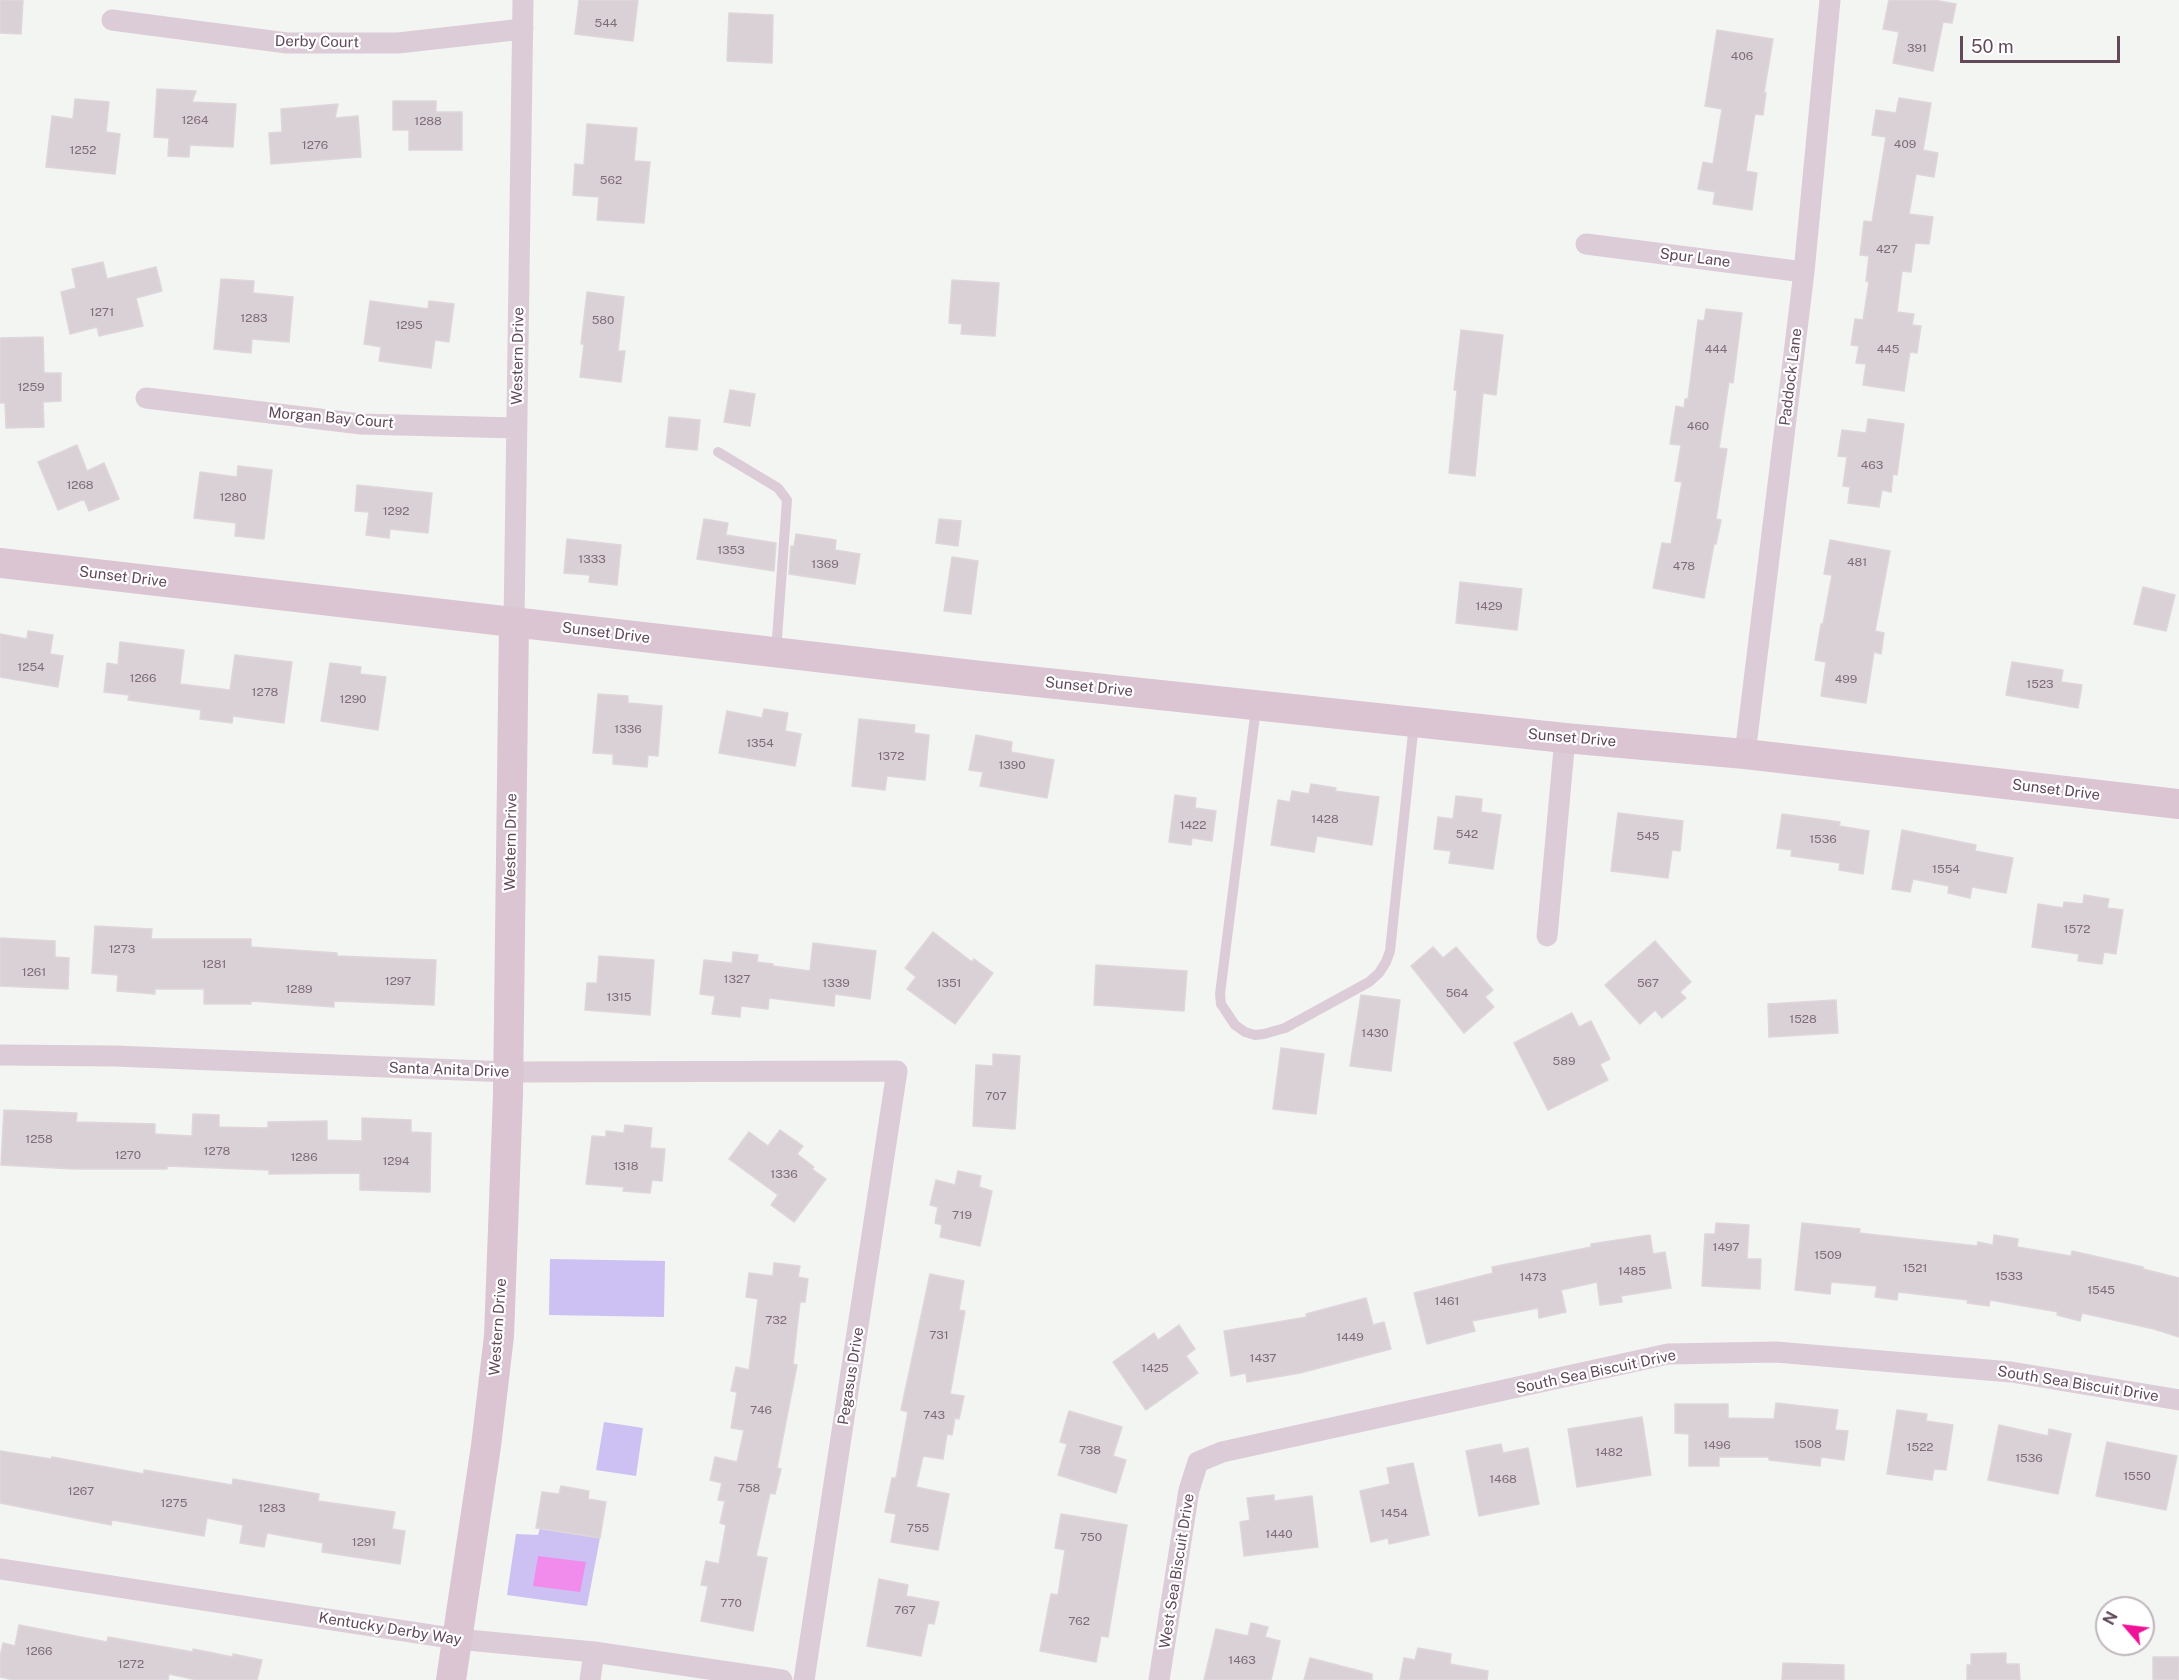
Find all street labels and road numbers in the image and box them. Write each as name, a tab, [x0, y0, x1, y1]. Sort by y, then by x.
street label: Derby Court	[275, 32, 359, 52]
street label: Spur Lane	[1659, 245, 1731, 271]
street label: Western Drive	[508, 307, 528, 405]
street label: Paddock Lane	[1776, 327, 1806, 427]
street label: Morgan Bay Court	[268, 404, 394, 432]
street label: Sunset Drive	[78, 563, 168, 591]
street label: Sunset Drive	[561, 619, 651, 647]
street label: Sunset Drive	[1044, 673, 1134, 701]
street label: Sunset Drive	[1527, 725, 1617, 751]
street label: Sunset Drive	[2011, 776, 2101, 804]
street label: Western Drive	[501, 793, 521, 891]
street label: Santa Anita Drive	[388, 1059, 510, 1081]
street label: Western Drive	[486, 1278, 510, 1376]
street label: Pegasus Drive	[834, 1326, 868, 1426]
street label: South Sea Biscuit Drive	[1514, 1346, 1678, 1398]
street label: South Sea Biscuit Drive	[1996, 1362, 2160, 1406]
street label: West Sea Biscuit Drive	[1156, 1492, 1198, 1650]
street label: Kentucky Derby Way	[317, 1609, 463, 1649]

